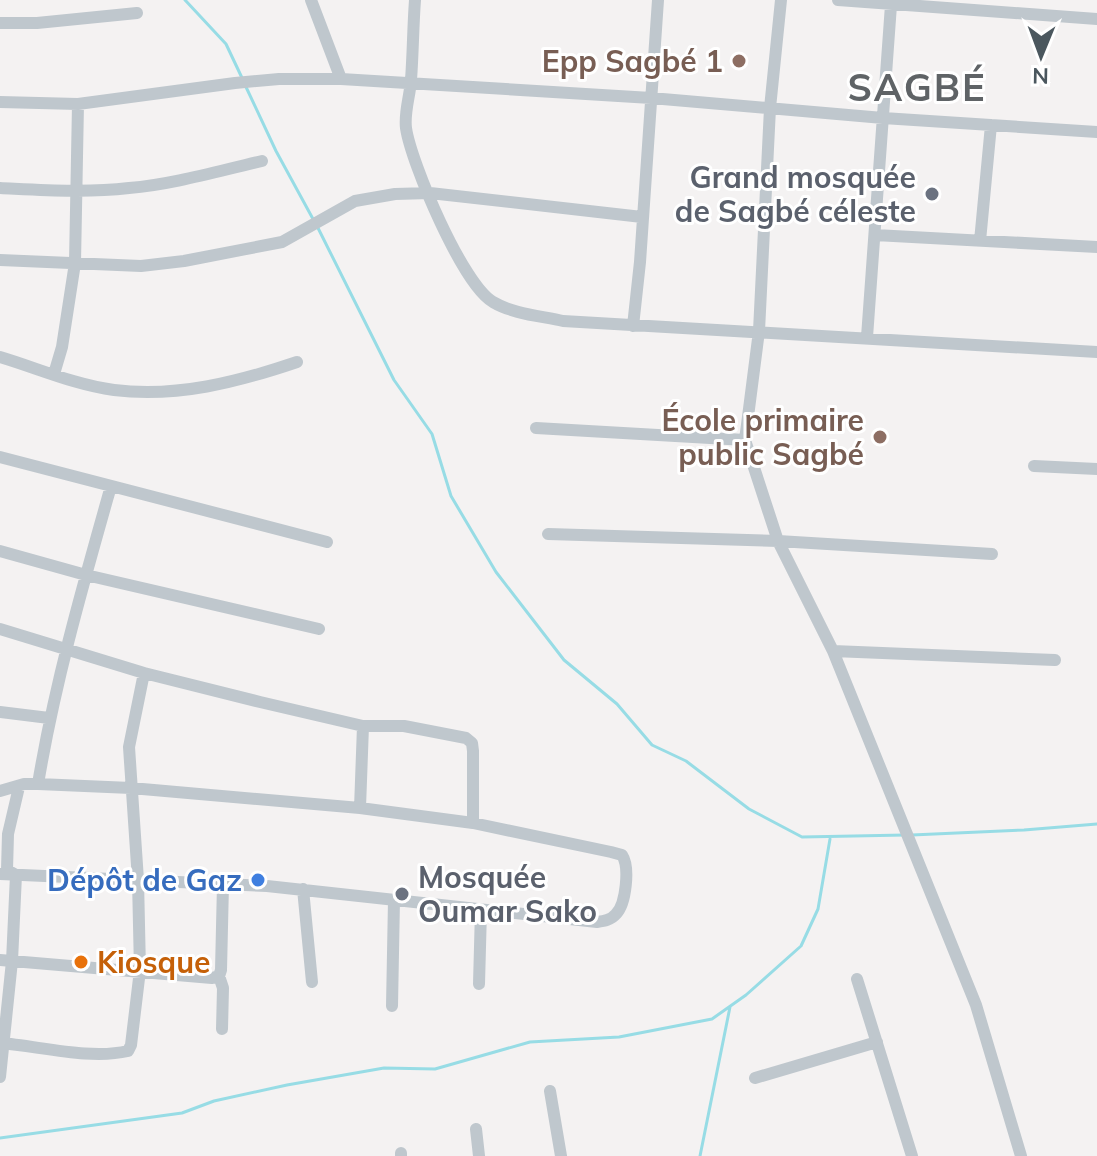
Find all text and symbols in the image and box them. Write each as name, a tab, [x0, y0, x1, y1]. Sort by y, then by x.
north arrow	[1001, 16, 1081, 96]
place label: Epp Sagbé 1	[542, 42, 723, 80]
marker: Epp Sagbé 1	[730, 52, 748, 70]
text: N	[1032, 62, 1049, 90]
district label: SAGBÉ	[847, 63, 987, 111]
place label: Grand mosquée de Sagbé céleste	[675, 158, 916, 230]
marker: Grand mosquée de Sagbé céleste	[923, 185, 941, 203]
place label: École primaire public Sagbé	[662, 401, 864, 473]
marker: École primaire public Sagbé	[871, 428, 889, 446]
place label: Mosquée Oumar Sako	[418, 858, 597, 930]
place label: Dépôt de Gaz	[47, 861, 242, 899]
marker: Dépôt de Gaz	[249, 871, 267, 889]
marker: Mosquée Oumar Sako	[393, 885, 411, 903]
place label: Kiosque	[97, 943, 211, 981]
marker: Kiosque	[72, 953, 90, 971]

